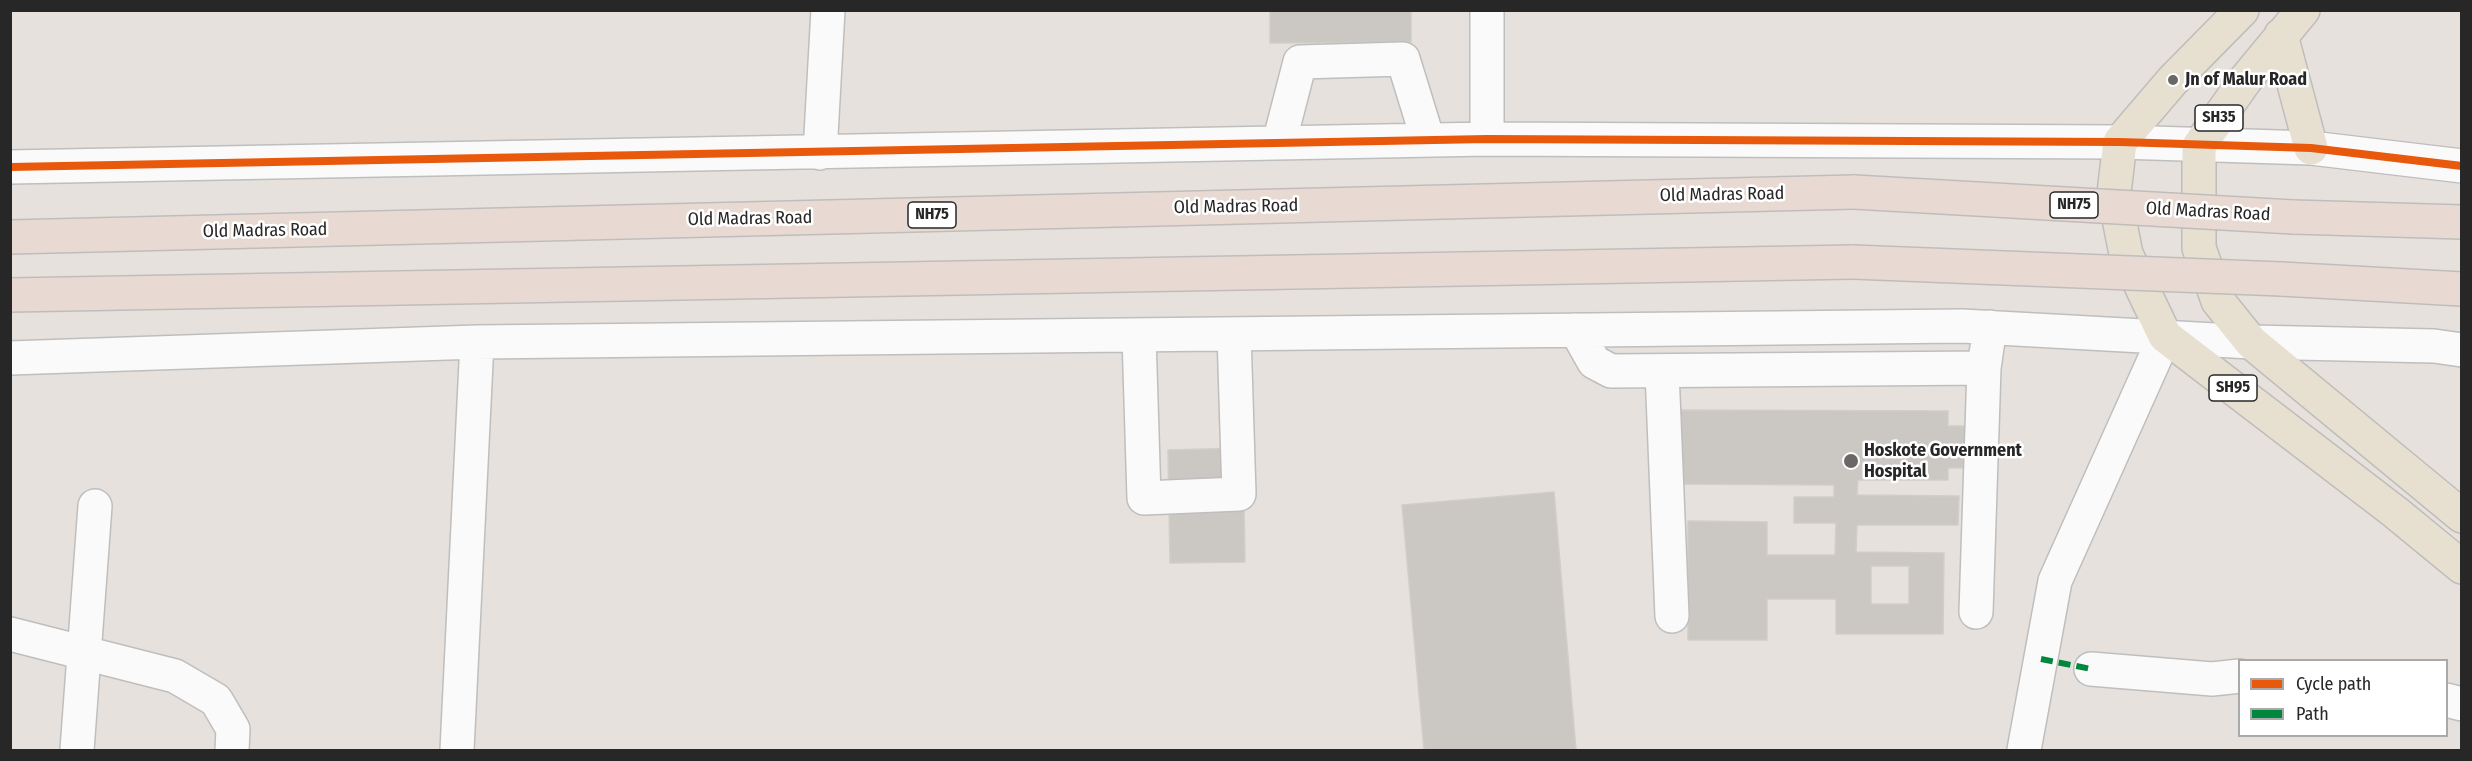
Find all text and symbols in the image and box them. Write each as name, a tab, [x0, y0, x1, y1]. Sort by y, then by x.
place label: Jn of Malur Road	[2185, 69, 2307, 91]
marker: Jn of Malur Road	[2166, 73, 2180, 87]
road number: SH35	[2195, 105, 2243, 131]
street label: Old Madras Road	[1659, 183, 1785, 207]
road number: NH75	[2050, 192, 2098, 218]
street label: Old Madras Road	[1173, 195, 1299, 219]
street label: Old Madras Road	[2145, 198, 2271, 226]
road number: NH75	[908, 202, 956, 228]
street label: Old Madras Road	[687, 207, 813, 231]
street label: Old Madras Road	[202, 219, 328, 243]
road number: SH95	[2209, 375, 2257, 401]
place label: Hoskote Government Hospital	[1864, 440, 2022, 482]
marker: Hoskote Government Hospital	[1842, 452, 1860, 470]
legend	[2238, 659, 2448, 737]
text: Cycle path	[2296, 673, 2371, 695]
text: Path	[2296, 703, 2329, 725]

